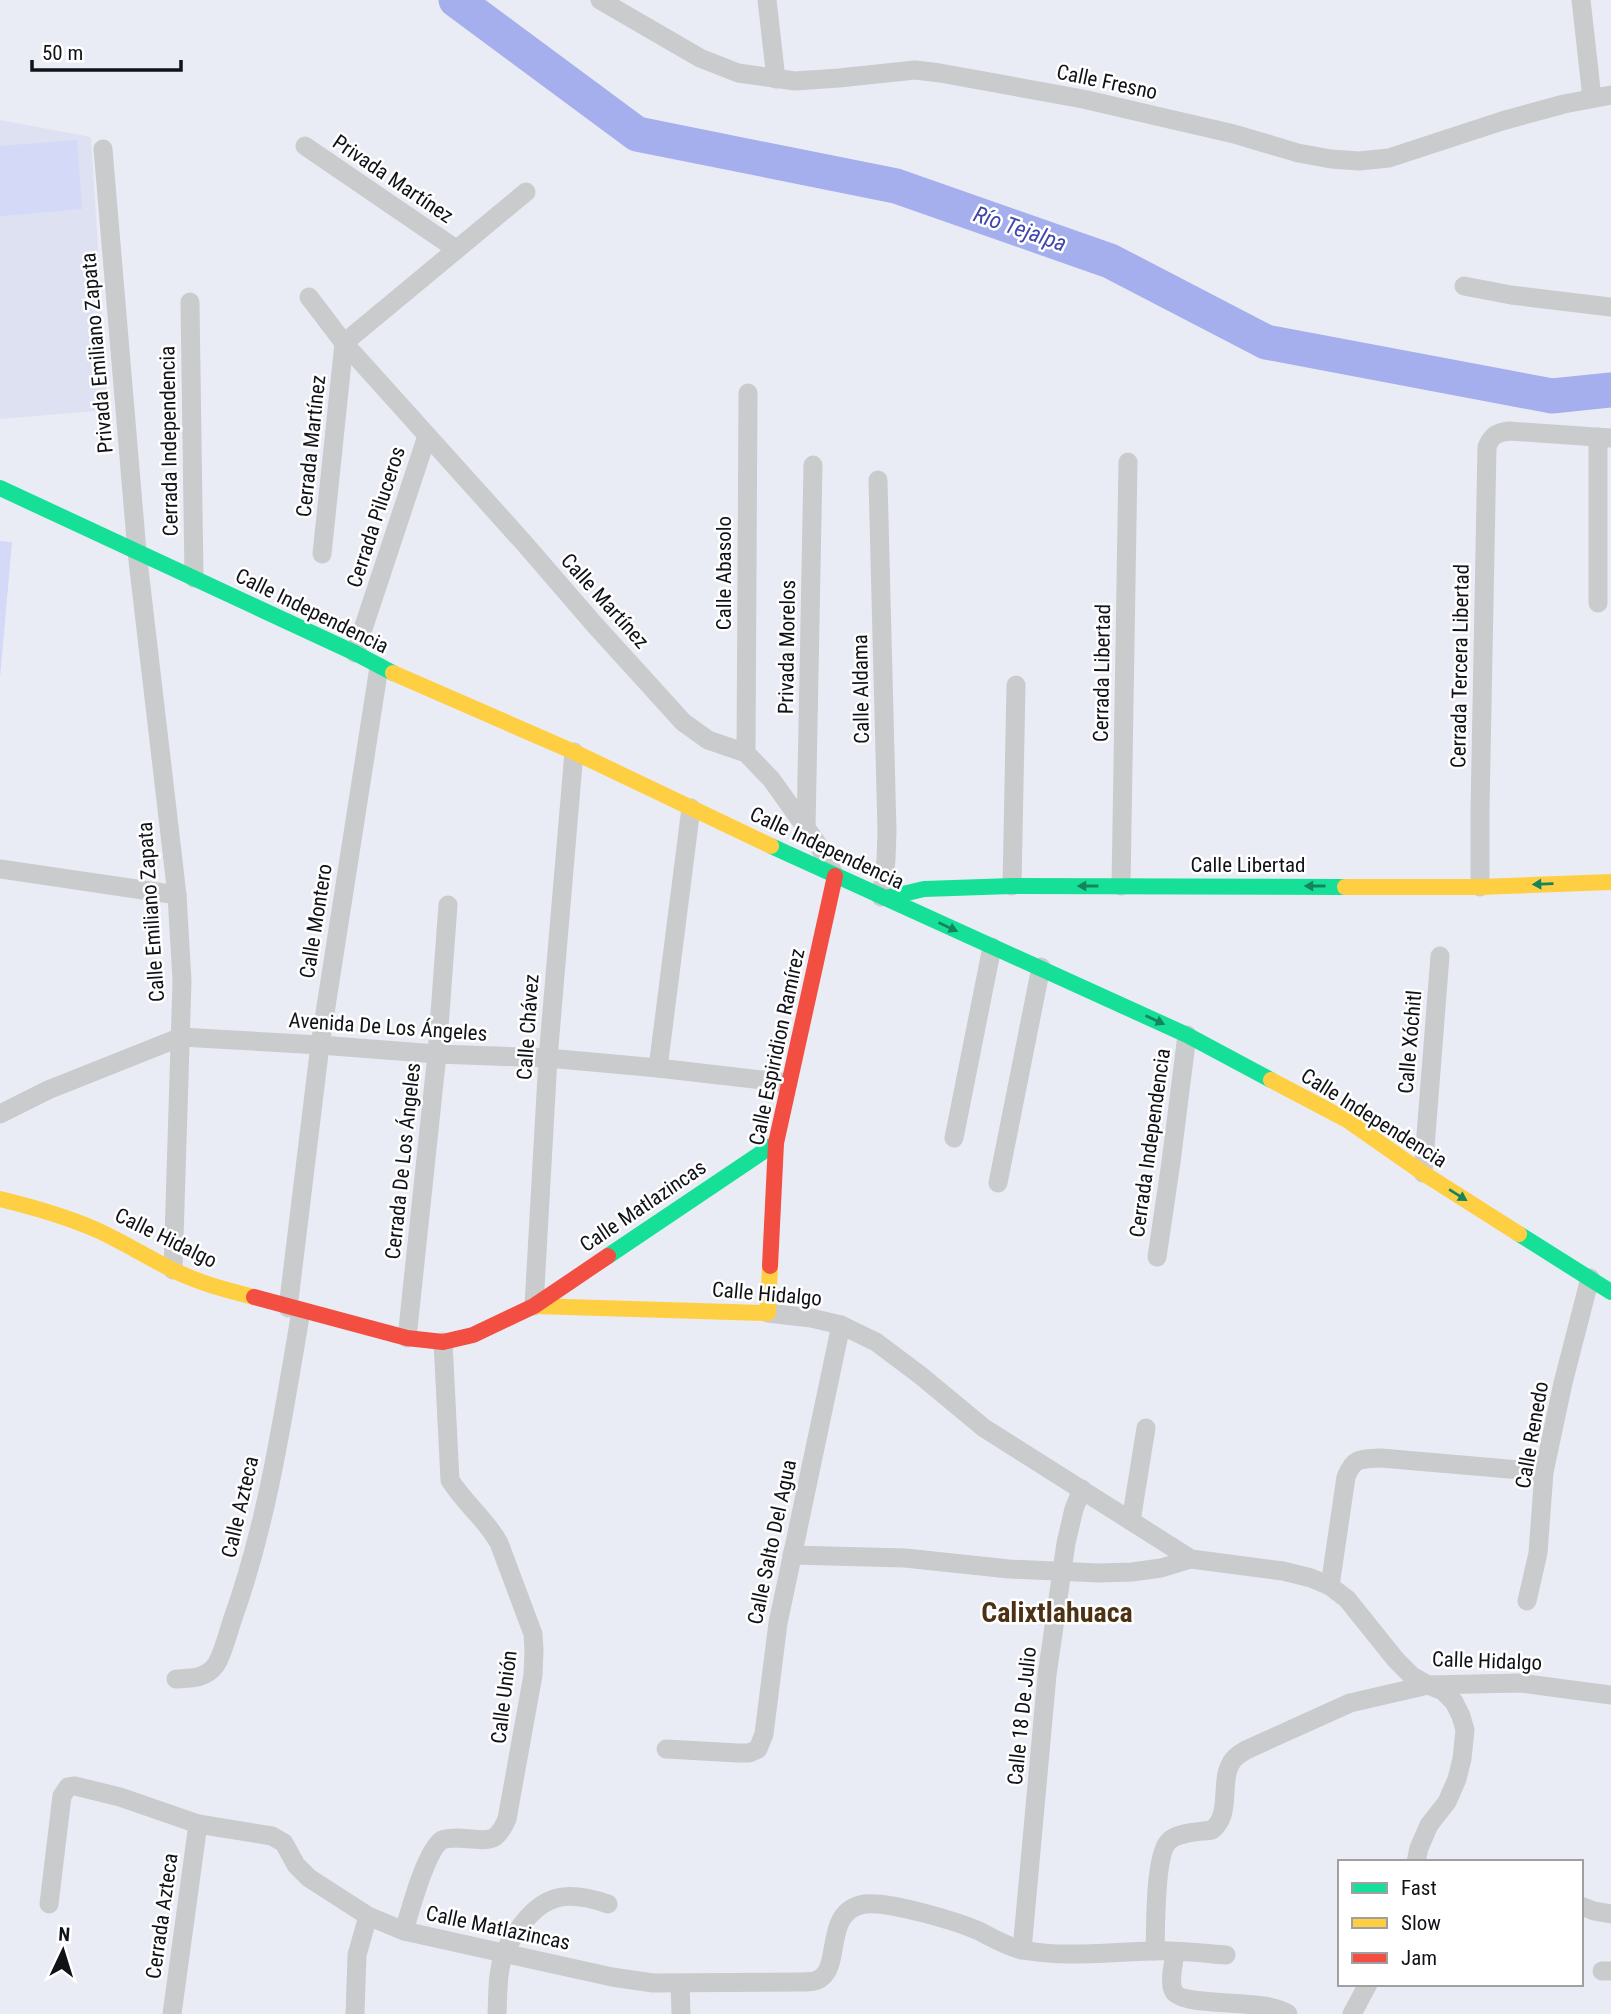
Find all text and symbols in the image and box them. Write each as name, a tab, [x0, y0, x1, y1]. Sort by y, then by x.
scale bar	[32, 28, 180, 72]
text: 50 m	[42, 41, 83, 65]
street label: Calle Fresno	[1054, 60, 1160, 104]
street label: Privada Martínez	[328, 130, 458, 228]
water label: Río Tejalpa	[970, 201, 1070, 257]
street label: Privada Emiliano Zapata	[76, 252, 118, 454]
street label: Cerrada Independencia	[155, 346, 183, 536]
street label: Cerrada Martínez	[292, 374, 330, 518]
street label: Cerrada Piluceros	[342, 443, 410, 591]
street label: Calle Abasolo	[712, 516, 736, 630]
street label: Calle Martínez	[556, 549, 654, 653]
street label: Calle Independencia	[232, 564, 392, 658]
street label: Cerrada Tercera Libertad	[1446, 564, 1474, 768]
street label: Privada Morelos	[774, 580, 800, 714]
street label: Cerrada Libertad	[1089, 604, 1115, 742]
street label: Calle Aldama	[848, 634, 874, 744]
street label: Calle Independencia	[746, 802, 908, 894]
street label: Calle Emiliano Zapata	[133, 821, 169, 1003]
street label: Calle Libertad	[1191, 853, 1305, 877]
street label: Calle Montero	[295, 862, 337, 980]
one-way arrow	[1532, 879, 1554, 890]
one-way arrow	[1077, 880, 1099, 892]
one-way arrow	[1304, 880, 1326, 892]
one-way arrow	[938, 921, 958, 933]
street label: Calle Espiridion Ramírez	[744, 946, 810, 1148]
street label: Calle Chávez	[512, 973, 544, 1081]
street label: Calle Xóchitl	[1394, 989, 1426, 1095]
street label: Avenida De Los Ángeles	[288, 1008, 488, 1046]
one-way arrow	[1145, 1015, 1166, 1026]
street label: Cerrada Independencia	[1125, 1047, 1175, 1239]
street label: Cerrada De Los Ángeles	[381, 1061, 425, 1261]
street label: Calle Independencia	[1297, 1063, 1451, 1173]
street label: Calle Matlazincas	[575, 1155, 711, 1257]
one-way arrow	[1448, 1188, 1468, 1201]
street label: Calle Hidalgo	[111, 1203, 221, 1273]
street label: Calle Hidalgo	[711, 1277, 823, 1311]
street label: Calle Renedo	[1511, 1380, 1553, 1490]
street label: Calle Azteca	[217, 1454, 263, 1560]
street label: Calle Salto Del Agua	[743, 1458, 801, 1626]
district label: Calixtlahuaca	[981, 1596, 1133, 1629]
street label: Calle 18 De Julio	[1003, 1646, 1041, 1786]
street label: Calle Hidalgo	[1431, 1647, 1543, 1675]
street label: Calle Unión	[486, 1649, 522, 1745]
street label: Cerrada Azteca	[141, 1852, 183, 1980]
legend	[1338, 1860, 1583, 1986]
text: Fast	[1401, 1876, 1437, 1900]
street label: Calle Matlazincas	[424, 1901, 572, 1955]
text: Slow	[1401, 1911, 1441, 1935]
north arrow	[28, 1916, 98, 1986]
text: N	[58, 1923, 71, 1946]
text: Jam	[1401, 1946, 1437, 1970]

